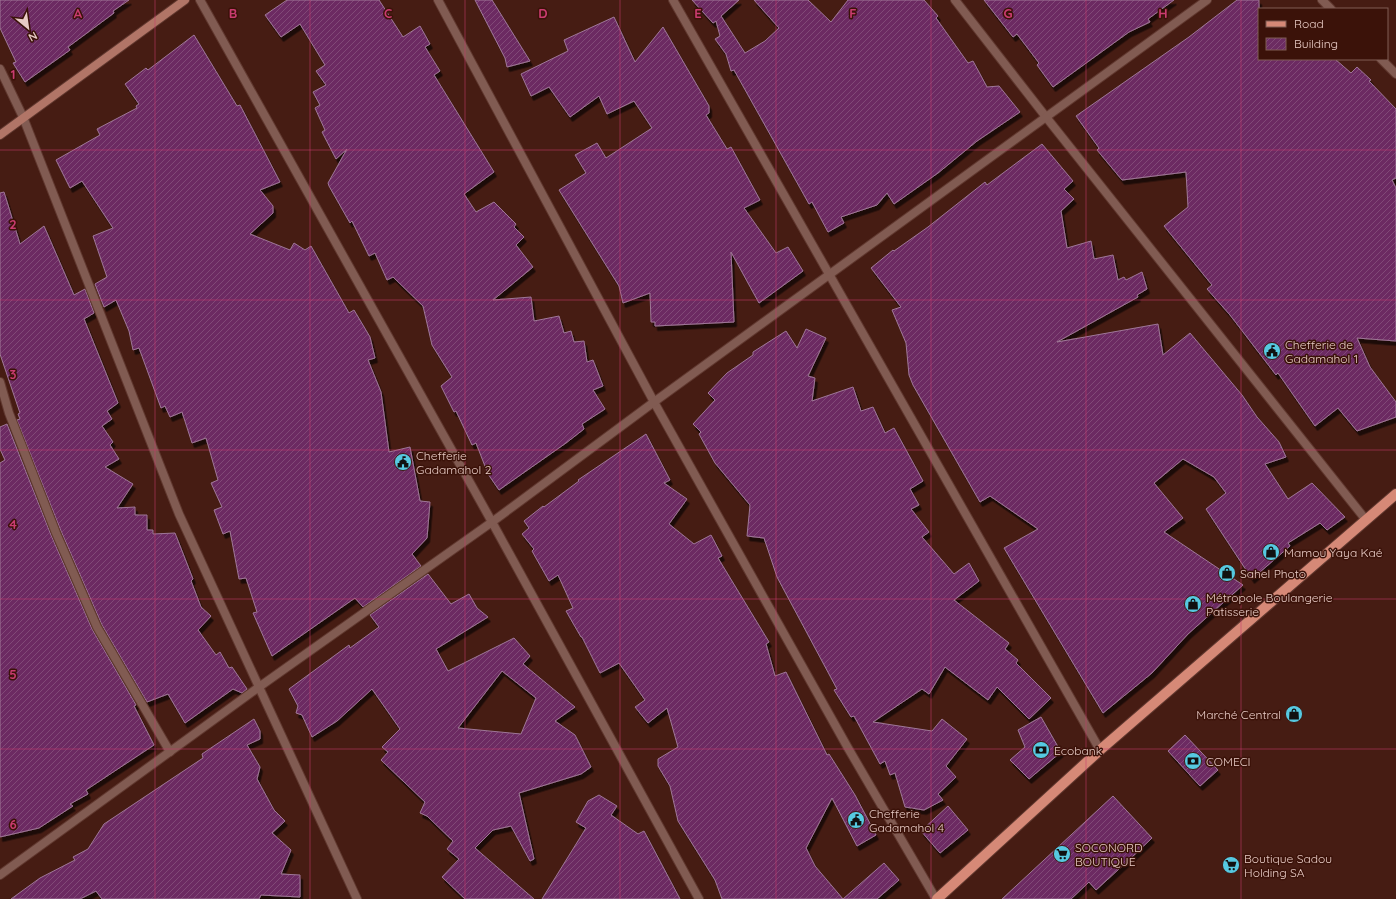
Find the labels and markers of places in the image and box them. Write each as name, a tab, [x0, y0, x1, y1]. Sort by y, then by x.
place label: Chefferie de Gadamahol 1	[1285, 337, 1358, 366]
public building icon: Chefferie de Gadamahol 1	[1262, 341, 1282, 361]
place label: Chefferie Gadamahol 2	[416, 448, 492, 477]
public building icon: Chefferie Gadamahol 2	[393, 452, 413, 472]
shop icon: Mamou Yaya Kaé	[1261, 542, 1281, 562]
place label: Mamou Yaya Kaé	[1284, 545, 1383, 560]
shop icon: Sahel Photo	[1217, 563, 1237, 583]
place label: Sahel Photo	[1240, 566, 1306, 581]
place label: Métropole Boulangerie Patisserie	[1206, 590, 1333, 619]
shop icon: Métropole Boulangerie Patisserie	[1183, 594, 1203, 614]
shop icon: Marché Central	[1284, 704, 1304, 724]
place label: Marché Central	[1196, 707, 1281, 722]
bank icon: Ecobank	[1031, 740, 1051, 760]
place label: Ecobank	[1054, 743, 1102, 758]
bank icon: COMECI	[1183, 751, 1203, 771]
place label: COMECI	[1206, 754, 1251, 769]
place label: Chefferie Gadamahol 4	[869, 806, 944, 835]
public building icon: Chefferie Gadamahol 4	[846, 810, 866, 830]
place label: SOCONORD BOUTIQUE	[1075, 840, 1143, 869]
supermarket icon: SOCONORD BOUTIQUE	[1052, 844, 1072, 864]
place label: Boutique Sadou Holding SA	[1244, 851, 1332, 880]
supermarket icon: Boutique Sadou Holding SA	[1221, 855, 1241, 875]

